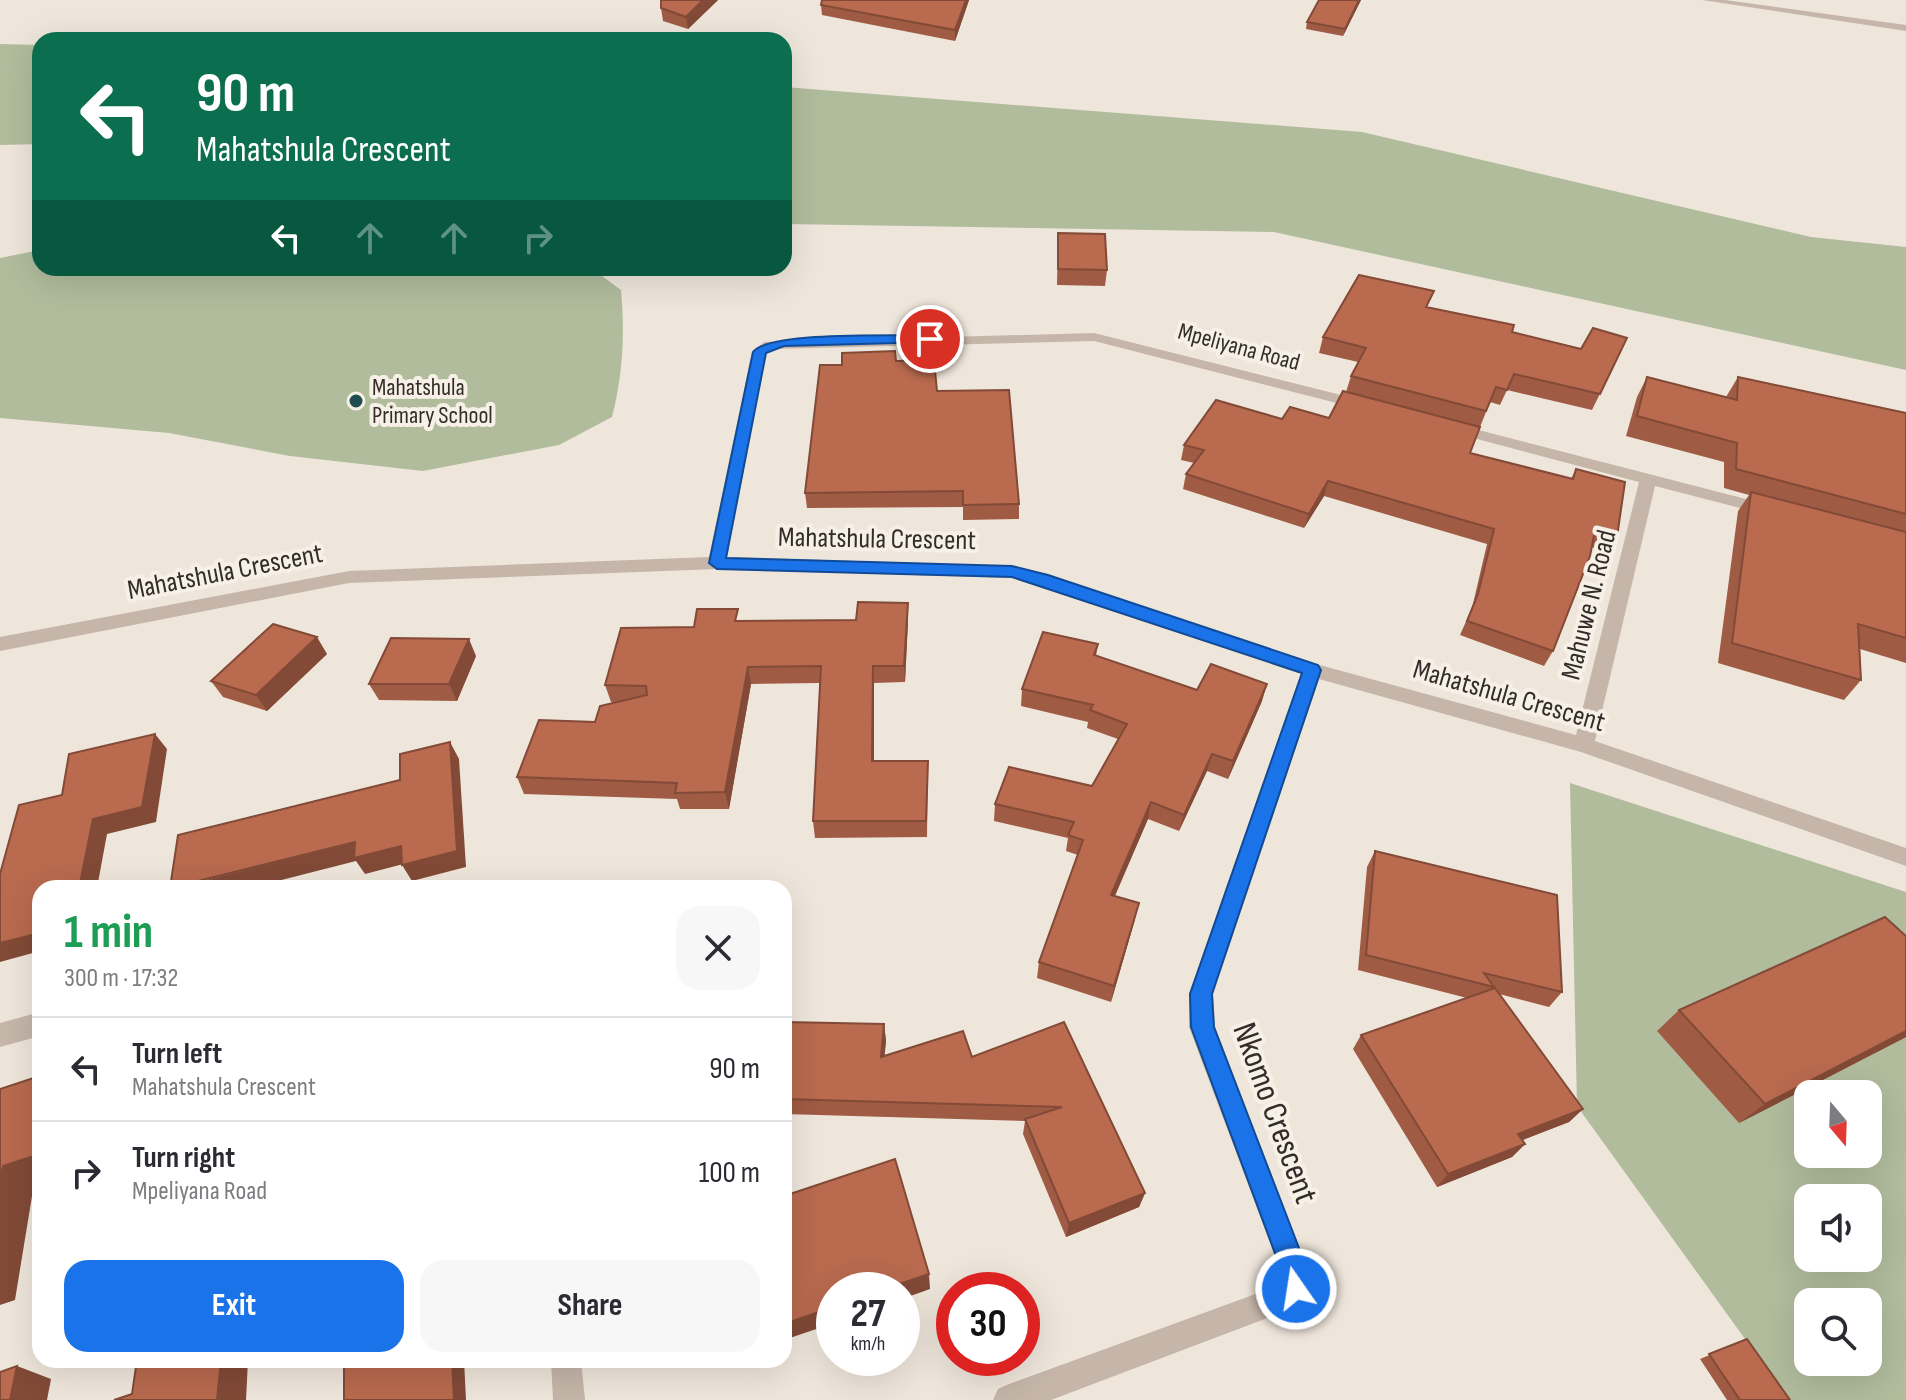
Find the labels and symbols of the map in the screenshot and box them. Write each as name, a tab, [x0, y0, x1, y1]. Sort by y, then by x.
pin	[896, 305, 964, 373]
street label: Mpeliyana Road	[1175, 317, 1303, 377]
place label: Mahatshula Primary School	[372, 373, 493, 430]
marker: Mahatshula Primary School	[347, 392, 365, 410]
street label: Mahatshula Crescent	[778, 521, 976, 557]
street label: Mahuwe N. Road	[1554, 527, 1624, 683]
street label: Mahatshula Crescent	[125, 537, 325, 607]
street label: Mahatshula Crescent	[1409, 653, 1609, 739]
street label: Nkomo Crescent	[1223, 1017, 1327, 1209]
north arrow	[1794, 1080, 1882, 1168]
position arrow	[1254, 1247, 1338, 1331]
speed limit sign: 30	[936, 1272, 1040, 1376]

